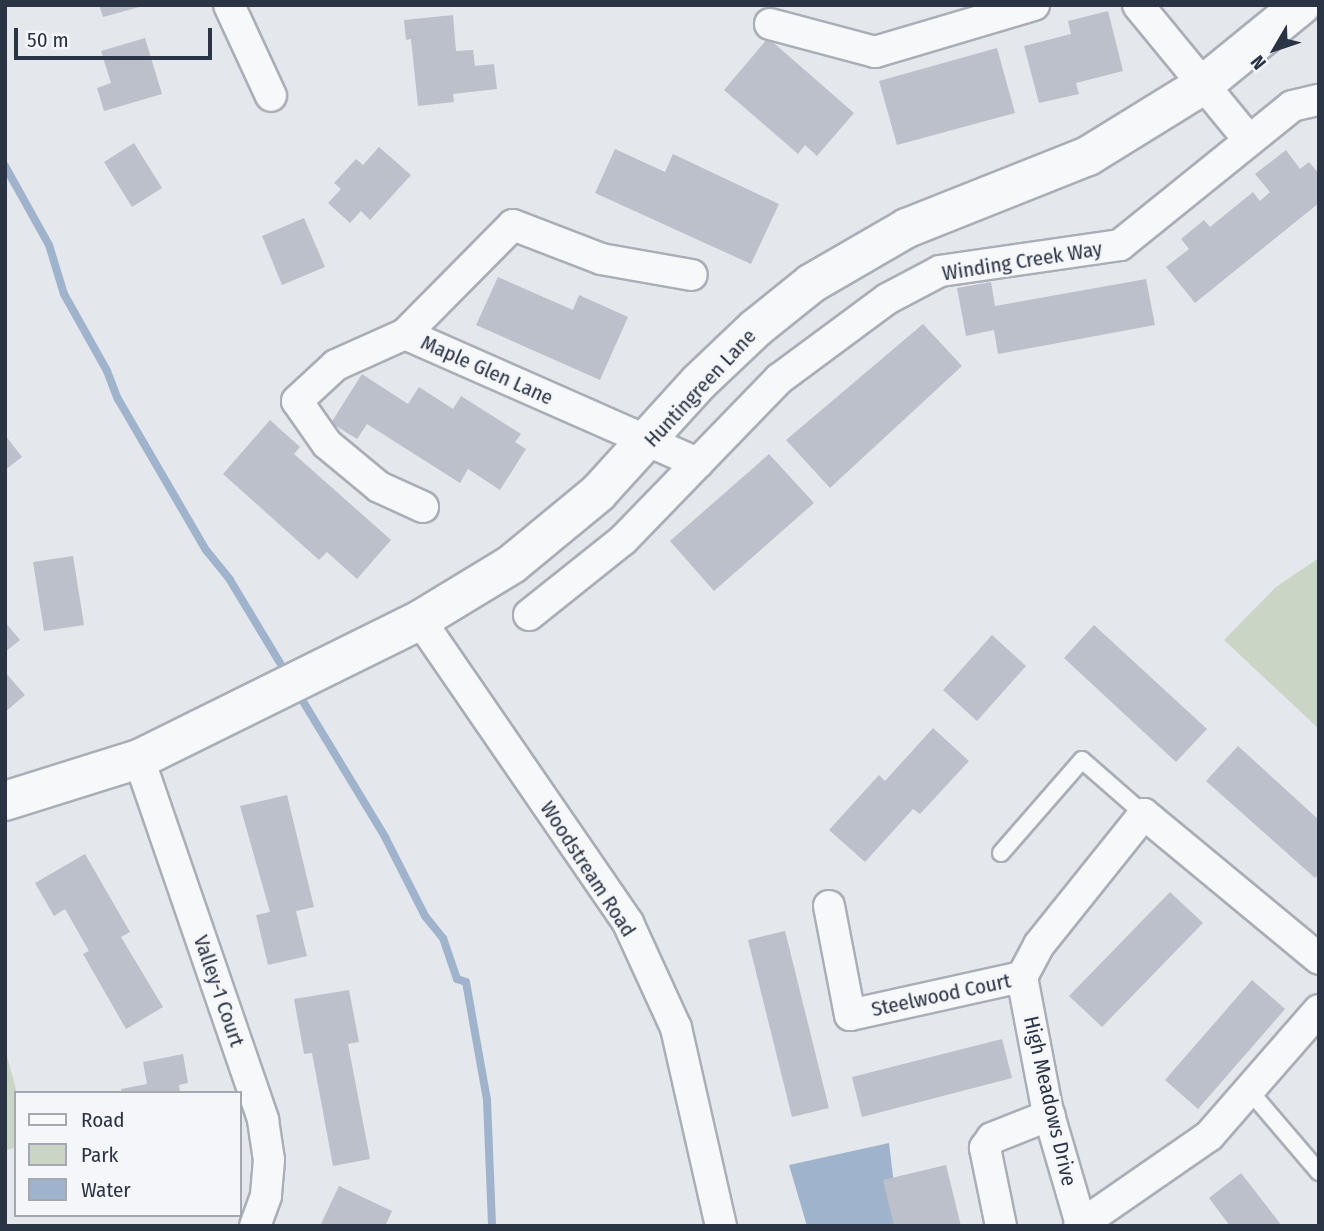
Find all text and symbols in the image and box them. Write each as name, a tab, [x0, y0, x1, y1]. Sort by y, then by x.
scale bar	[18, 14, 215, 58]
north arrow	[1240, 14, 1310, 84]
text: 50 m	[27, 27, 69, 53]
text: N	[1246, 51, 1271, 74]
street label: Winding Creek Way	[940, 236, 1104, 286]
street label: Huntingreen Lane	[639, 324, 761, 452]
street label: Maple Glen Lane	[417, 330, 557, 410]
street label: Woodstream Road	[535, 796, 641, 942]
street label: Valley-1 Court	[188, 932, 250, 1050]
street label: Steelwood Court	[869, 968, 1013, 1022]
street label: High Meadows Drive	[1018, 1014, 1082, 1188]
legend	[14, 1091, 242, 1217]
text: Road	[81, 1107, 125, 1133]
text: Park	[81, 1142, 118, 1168]
text: Water	[81, 1177, 131, 1203]

